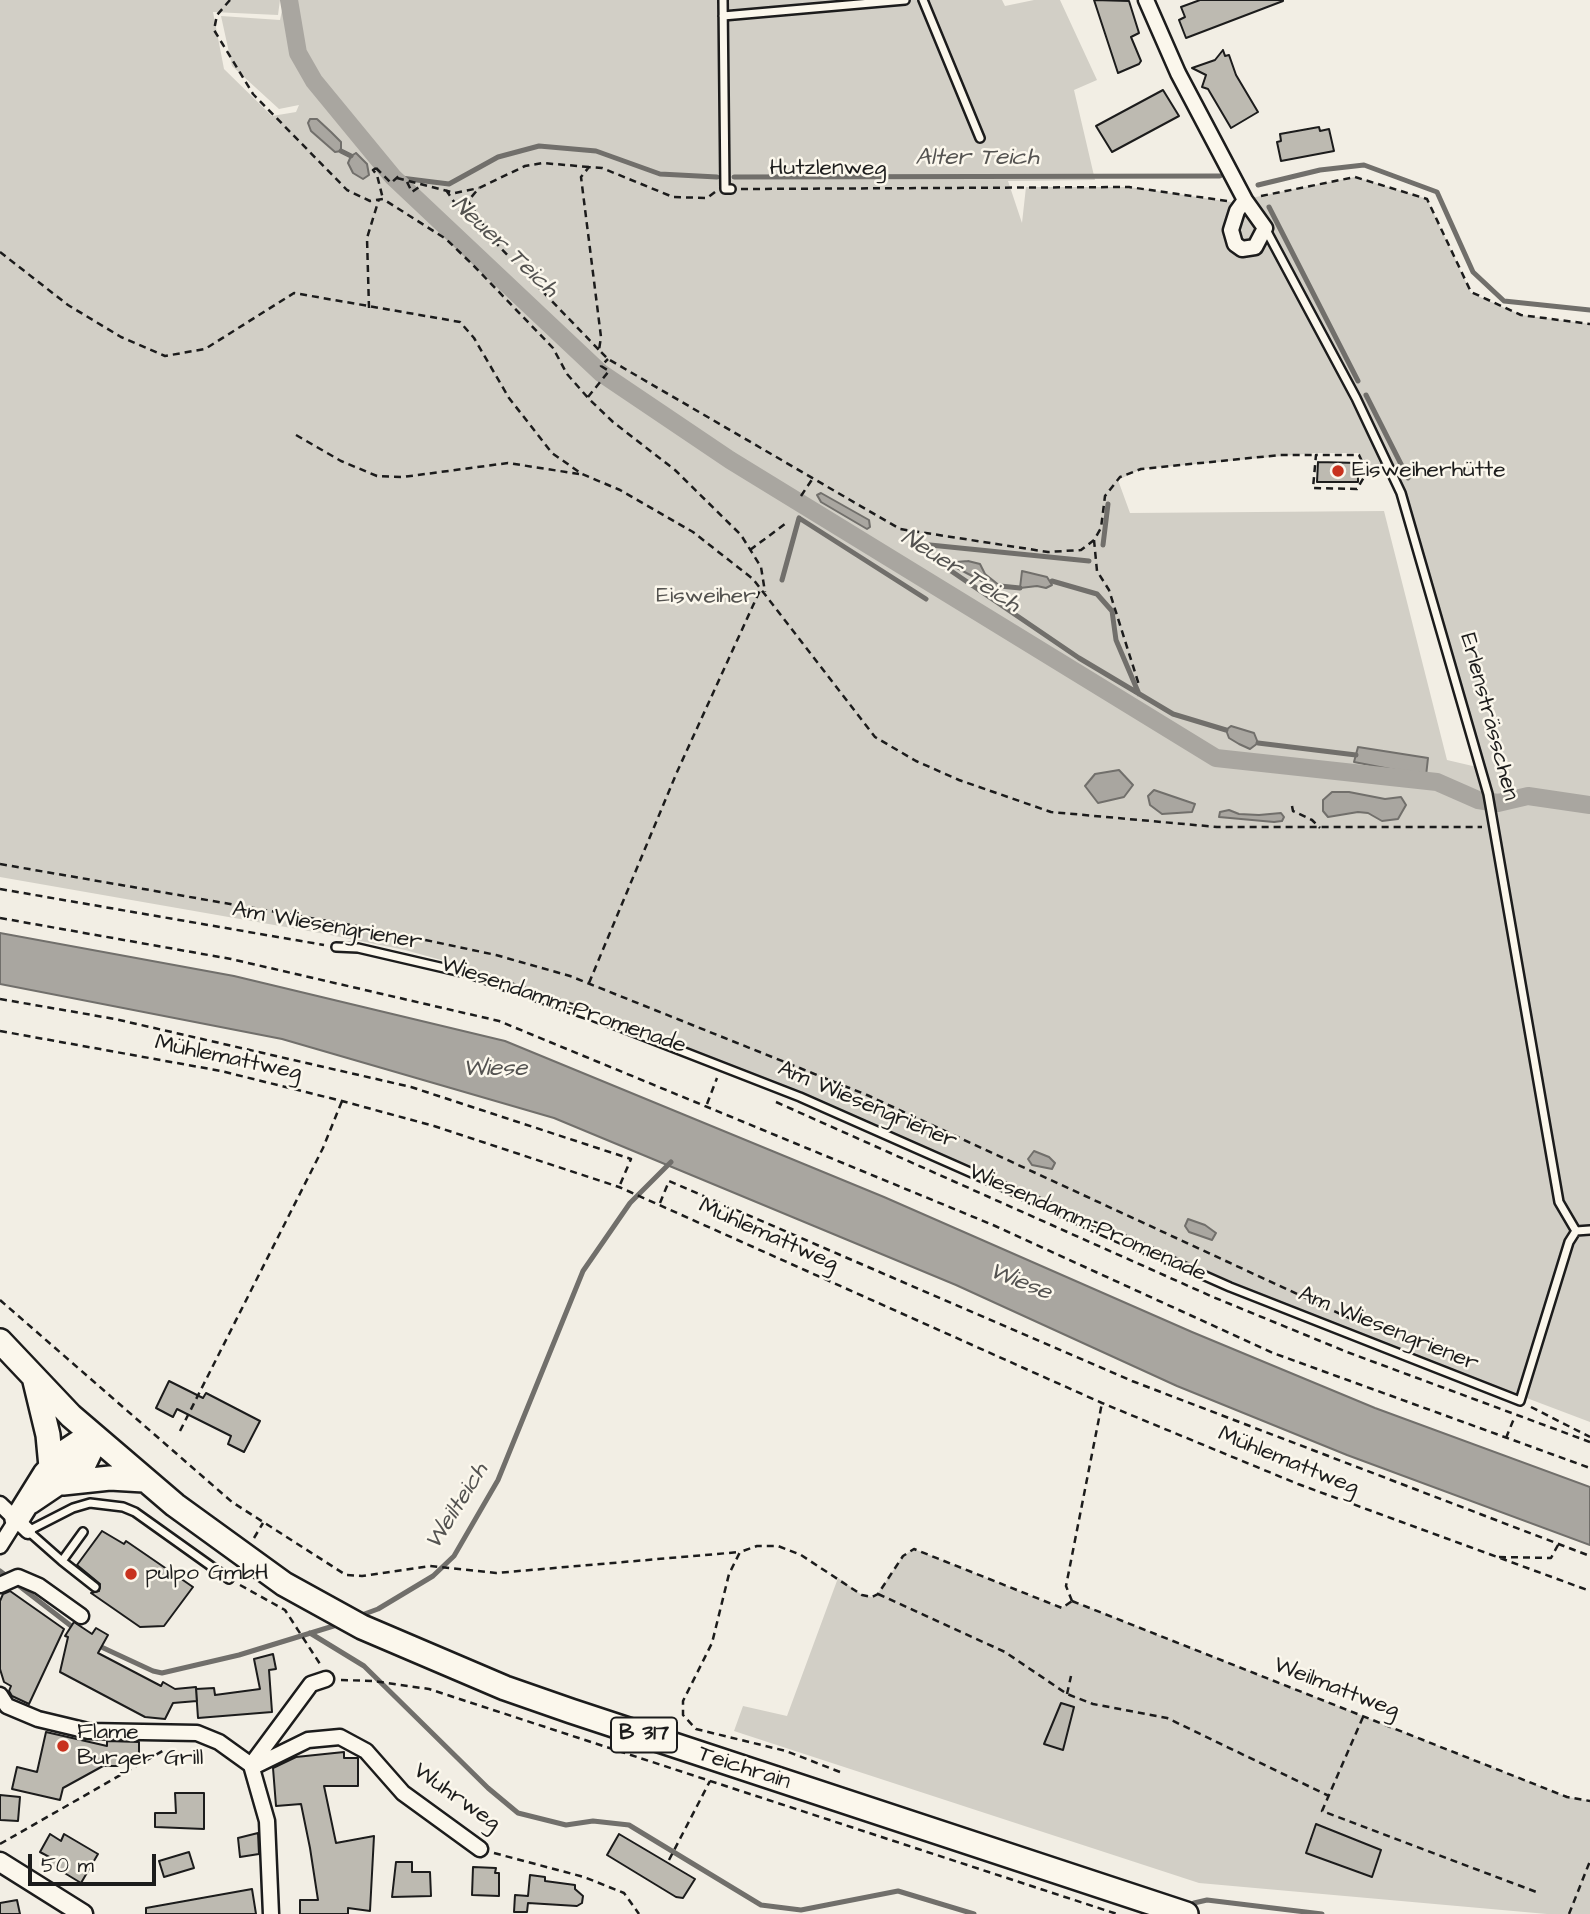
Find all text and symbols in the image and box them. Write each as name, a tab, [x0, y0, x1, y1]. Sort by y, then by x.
water label: Alter Teich	[915, 145, 1039, 173]
street label: Hutzlenweg	[770, 155, 886, 183]
water label: Neuer Teich	[445, 192, 563, 304]
place label: Eisweiherhütte	[1352, 457, 1506, 485]
marker: Eisweiherhütte	[1330, 463, 1346, 479]
water label: Neuer Teich	[895, 524, 1025, 620]
park label: Eisweiher	[656, 583, 756, 611]
street label: Erlensträsschen	[1452, 630, 1524, 804]
street label: Am Wiesengriener	[230, 897, 424, 957]
street label: Wiesendamm-Promenade	[437, 951, 689, 1061]
street label: Mühlemattweg	[152, 1030, 304, 1088]
water label: Wiese	[463, 1056, 527, 1084]
street label: Am Wiesengriener	[773, 1056, 961, 1156]
street label: Wiesendamm-Promenade	[964, 1159, 1210, 1289]
street label: Mühlemattweg	[694, 1193, 842, 1279]
water label: Wiese	[985, 1258, 1055, 1308]
street label: Am Wiesengriener	[1294, 1281, 1482, 1379]
street label: Mühlemattweg	[1214, 1421, 1362, 1503]
water label: Weilteich	[420, 1459, 496, 1555]
place label: pulpo GmbH	[145, 1560, 269, 1588]
marker: pulpo GmbH	[123, 1566, 139, 1582]
street label: Weilmattweg	[1269, 1652, 1403, 1726]
road number: B 317	[611, 1718, 677, 1752]
place label: Flame Burger Grill	[77, 1719, 203, 1773]
marker: Flame Burger Grill	[55, 1738, 71, 1754]
street label: Teichrain	[694, 1741, 794, 1797]
street label: Wuhrweg	[407, 1758, 505, 1838]
scale bar	[32, 1840, 159, 1884]
text: 50 m	[41, 1851, 94, 1880]

